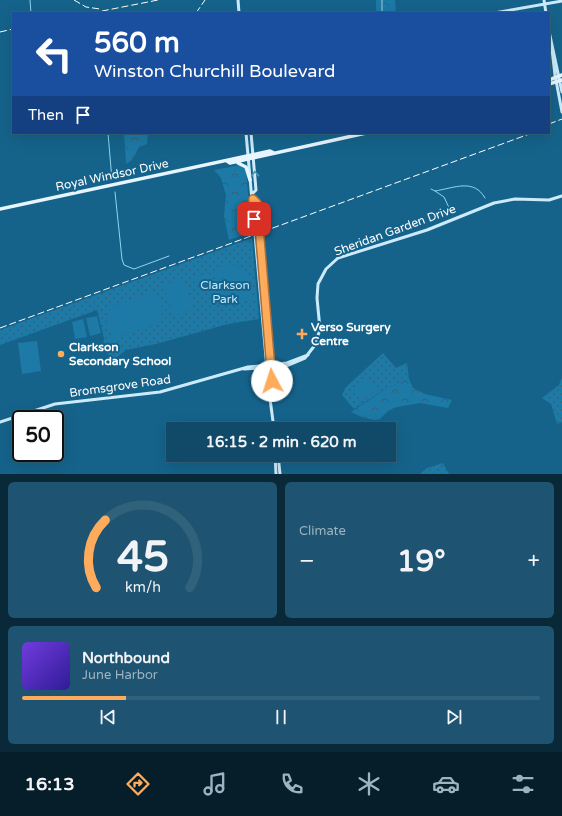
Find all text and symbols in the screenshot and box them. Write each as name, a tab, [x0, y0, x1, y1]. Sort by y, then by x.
text: 560 m	[94, 26, 180, 60]
icon: left	[28, 28, 80, 80]
text: Winston Churchill Boulevard	[94, 60, 335, 82]
icon: arrive	[72, 104, 94, 126]
text: Then	[28, 106, 64, 124]
street label: Royal Windsor Drive	[54, 156, 170, 194]
one-way arrow	[250, 171, 259, 177]
street label: Sheridan Garden Drive	[332, 201, 458, 259]
pin	[237, 202, 271, 236]
icon: arrive	[243, 208, 265, 230]
park label: Clarkson Park	[200, 278, 250, 306]
place label: Verso Surgery Centre	[311, 320, 391, 348]
marker: Verso Surgery Centre	[296, 328, 308, 340]
place label: Clarkson Secondary School	[69, 340, 171, 369]
marker: Clarkson Secondary School	[56, 349, 66, 359]
position arrow	[251, 360, 293, 402]
street label: Bromsgrove Road	[68, 372, 172, 400]
speed limit sign: 50	[12, 410, 64, 462]
text: 16:15 · 2 min · 620 m	[206, 433, 356, 451]
text: Climate	[299, 523, 346, 539]
text: 45	[116, 533, 169, 583]
text: 19°	[397, 543, 446, 580]
text: −	[299, 548, 315, 574]
text: +	[528, 548, 540, 574]
text: km/h	[125, 579, 160, 596]
text: Northbound	[82, 649, 170, 667]
text: June Harbor	[82, 667, 158, 683]
icon: previous	[97, 706, 119, 728]
icon: pause	[270, 706, 292, 728]
icon: next	[443, 706, 465, 728]
icon: directions	[124, 770, 152, 798]
icon: music	[201, 770, 229, 798]
icon: phone	[278, 770, 306, 798]
icon: climate	[355, 770, 383, 798]
icon: car	[432, 770, 460, 798]
icon: filters	[509, 770, 537, 798]
text: 16:13	[25, 773, 74, 795]

